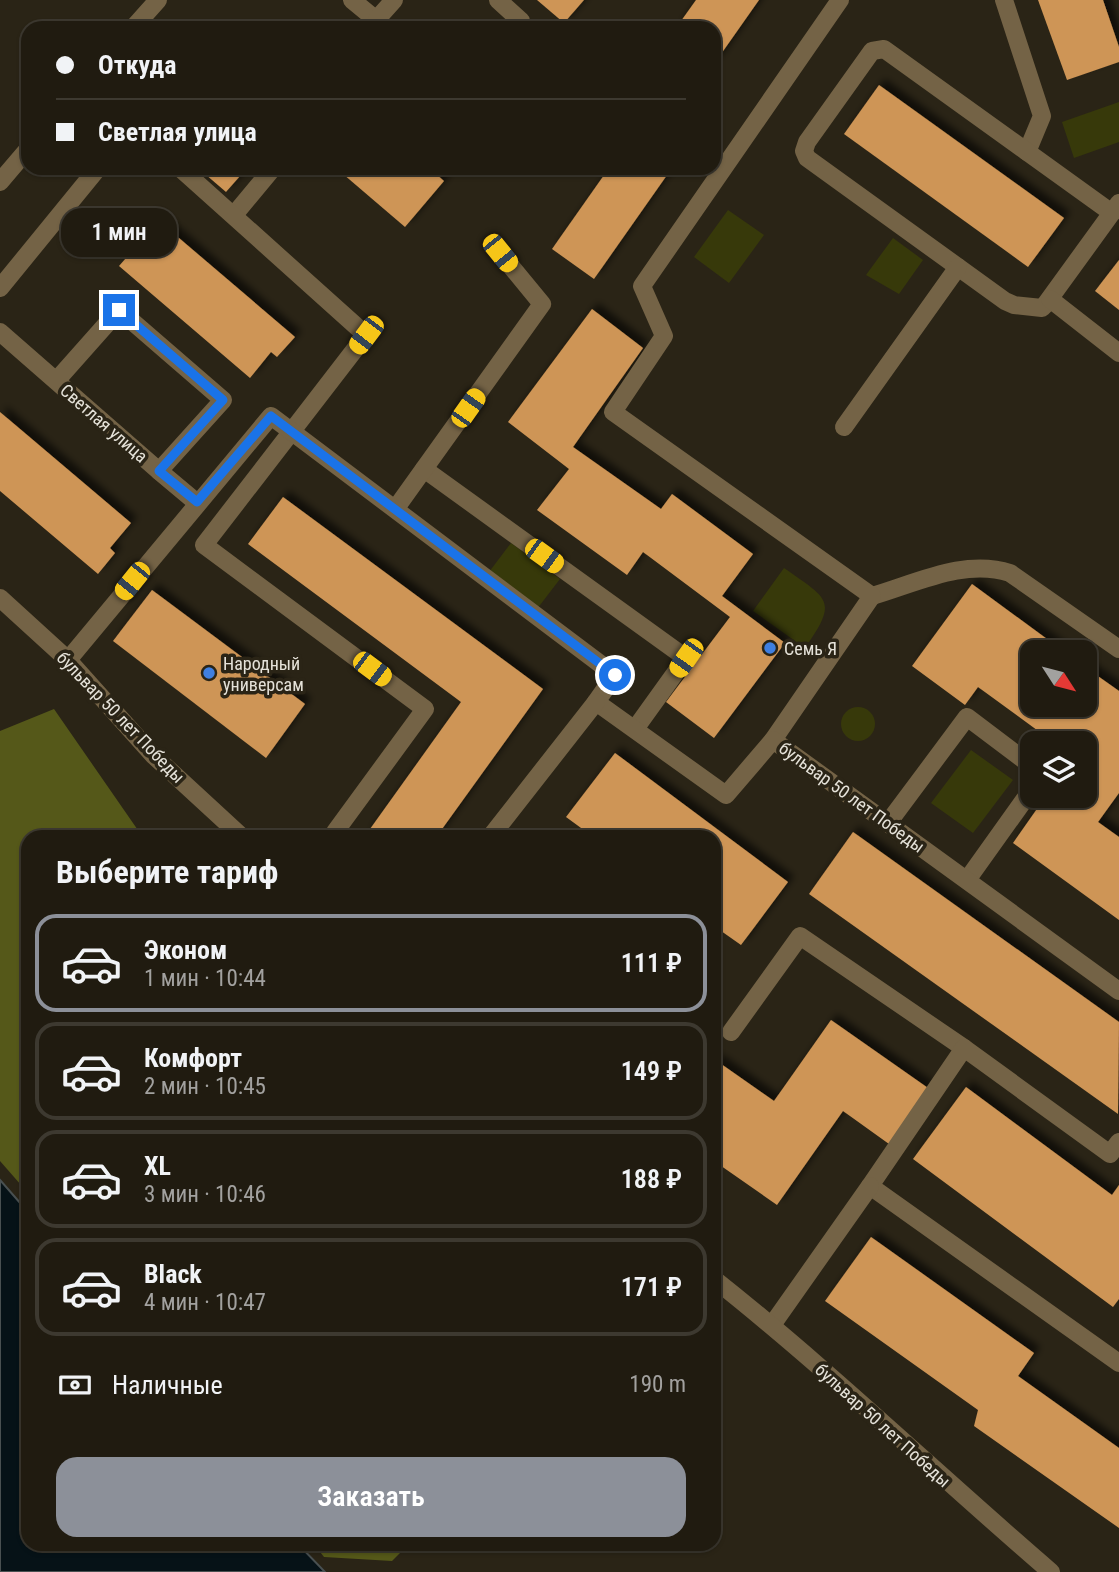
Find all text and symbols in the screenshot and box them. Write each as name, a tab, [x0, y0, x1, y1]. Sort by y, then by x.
text: Откуда	[98, 50, 176, 80]
text: Светлая улица	[98, 117, 257, 147]
callout: 1 мин	[61, 208, 177, 258]
text: 1 мин	[91, 219, 147, 246]
car	[479, 230, 522, 276]
route end	[103, 294, 135, 326]
car	[345, 312, 388, 358]
street label: Светлая улица	[56, 379, 152, 467]
car	[448, 385, 489, 431]
car	[521, 535, 568, 577]
car	[111, 558, 154, 604]
car	[666, 635, 707, 681]
place label: Семь Я	[784, 638, 837, 659]
marker: Семь Я	[762, 640, 778, 656]
north arrow	[1020, 640, 1097, 718]
map controls	[1020, 640, 1097, 808]
street label: бульвар 50 лет Победы	[53, 647, 189, 787]
car	[349, 648, 396, 690]
place label: Народный универсам	[223, 653, 304, 695]
route start	[599, 659, 631, 691]
marker: Народный универсам	[201, 665, 217, 681]
button: layers	[1020, 731, 1097, 808]
street label: бульвар 50 лет Победы	[775, 737, 929, 857]
text: Выберите тариф	[56, 853, 278, 891]
icon: car	[60, 932, 123, 995]
text: Эконом	[144, 935, 227, 965]
text: 111 ₽	[621, 948, 682, 978]
text: 1 мин · 10:44	[144, 965, 266, 992]
icon: car	[60, 1040, 123, 1103]
text: Комфорт	[144, 1043, 242, 1073]
text: 149 ₽	[621, 1056, 682, 1086]
text: 2 мин · 10:45	[144, 1073, 266, 1100]
icon: car	[60, 1148, 123, 1211]
text: XL	[144, 1151, 171, 1181]
text: 188 ₽	[621, 1164, 682, 1194]
text: 3 мин · 10:46	[144, 1181, 266, 1208]
icon: car	[60, 1256, 123, 1319]
text: Black	[144, 1259, 202, 1289]
text: 171 ₽	[621, 1272, 682, 1302]
text: 4 мин · 10:47	[144, 1289, 266, 1316]
street label: бульвар 50 лет Победы	[811, 1359, 955, 1491]
icon: cash	[56, 1366, 94, 1404]
text: Наличные	[112, 1370, 223, 1400]
text: 190 m	[629, 1371, 686, 1398]
button: Заказать	[56, 1457, 686, 1537]

